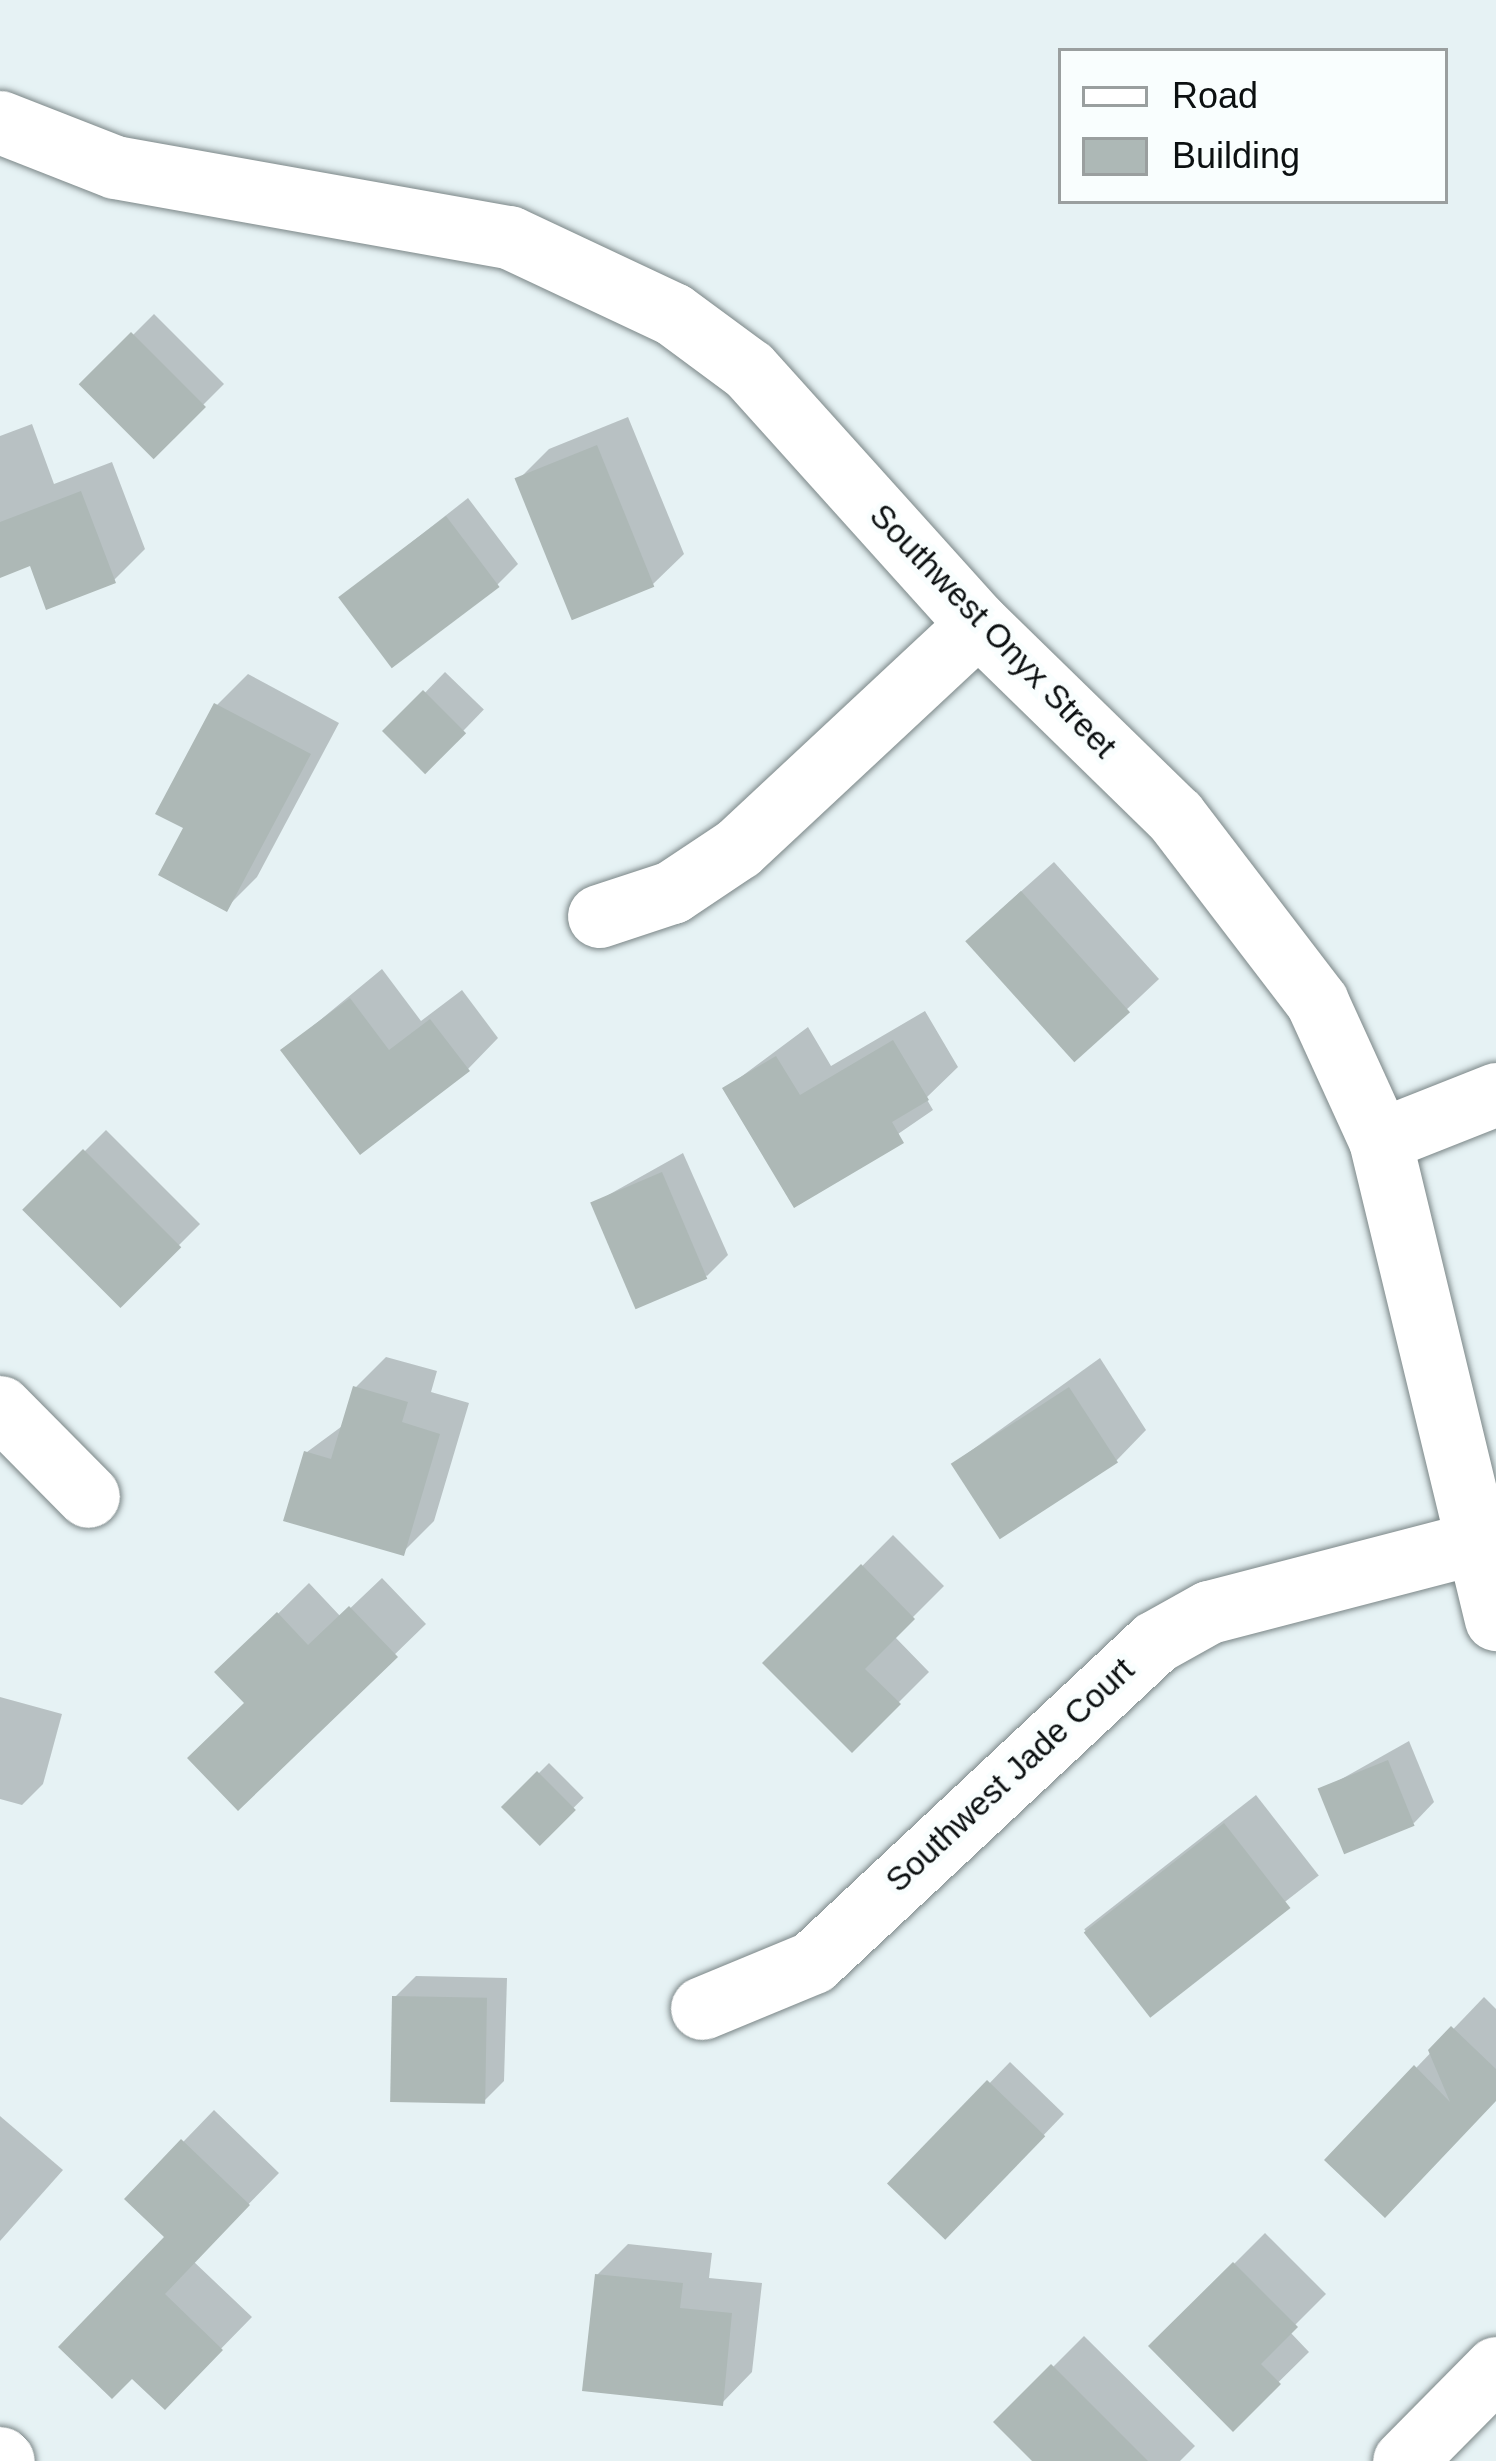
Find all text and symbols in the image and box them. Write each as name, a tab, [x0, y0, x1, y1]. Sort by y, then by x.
legend	[1058, 48, 1448, 204]
text: Road	[1172, 75, 1258, 116]
text: Building	[1172, 135, 1300, 176]
street label: Southwest Onyx Street	[862, 496, 1124, 766]
street label: Southwest Jade Court	[878, 1650, 1142, 1900]

